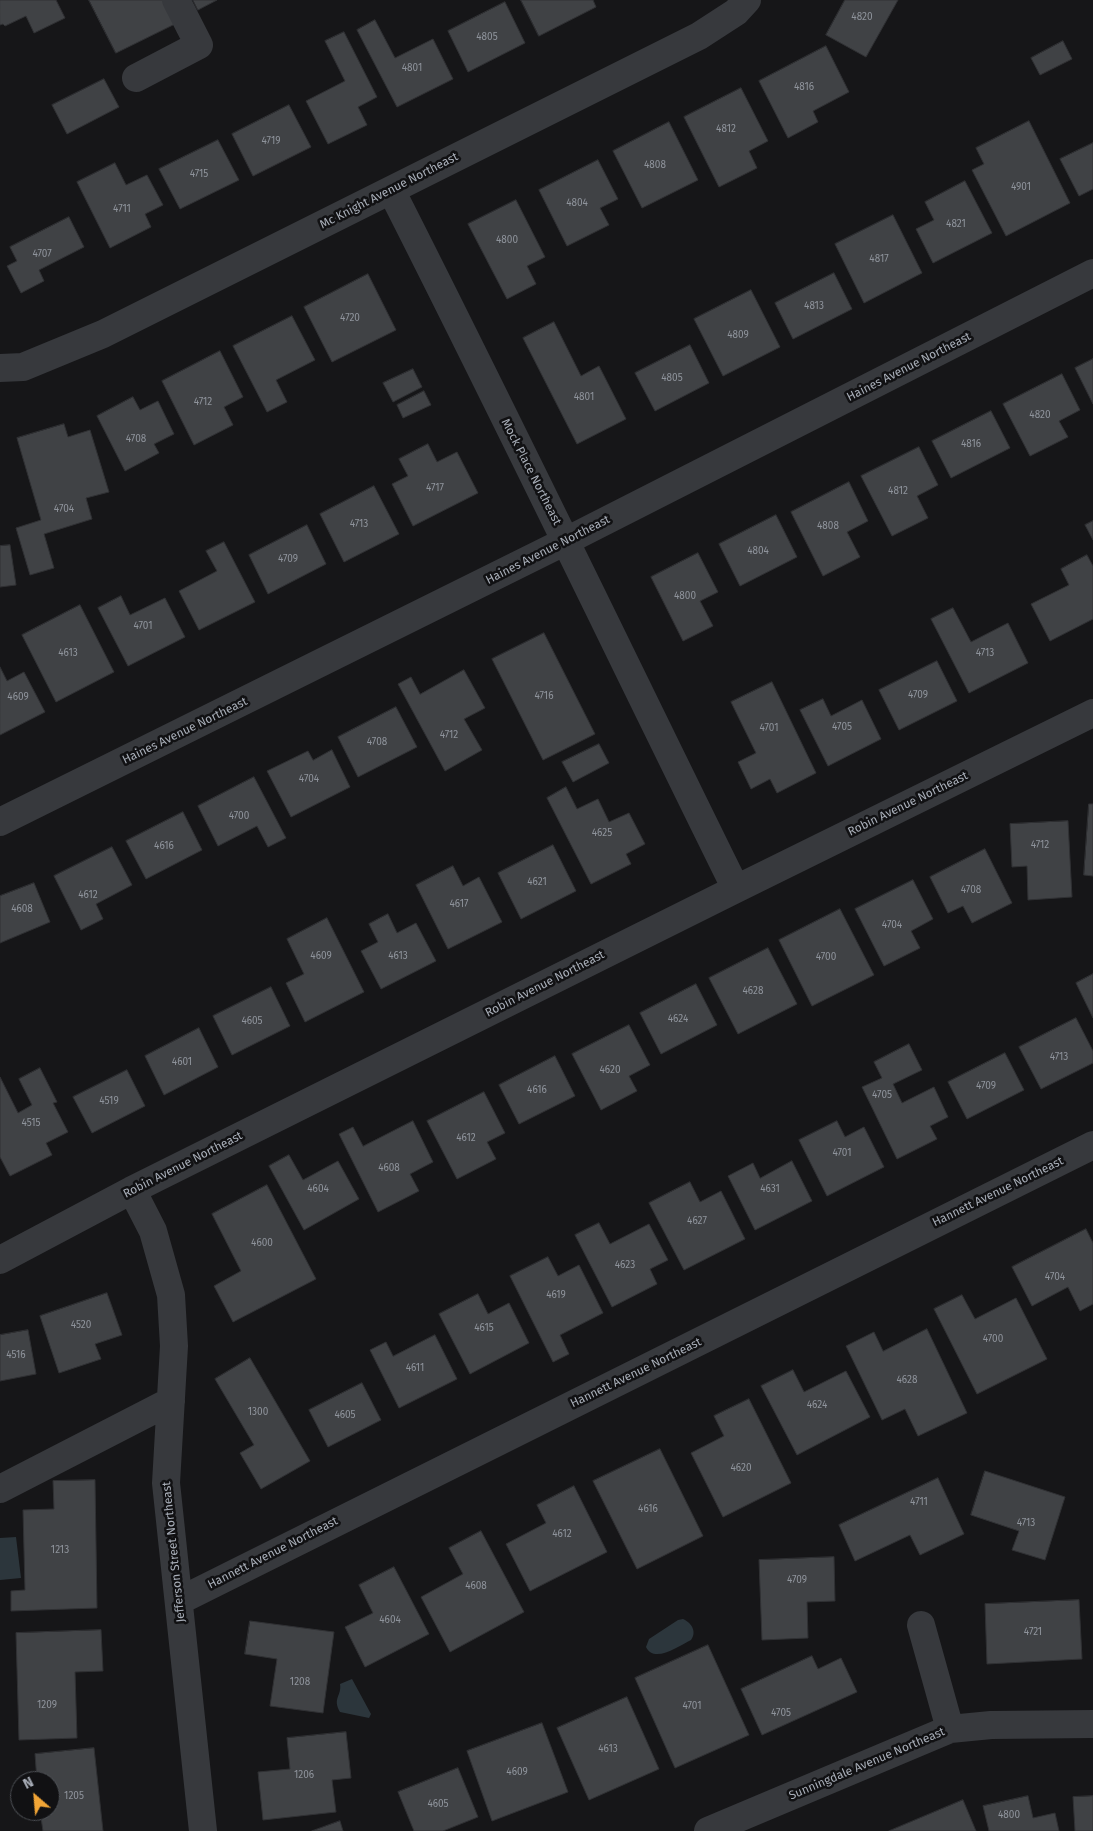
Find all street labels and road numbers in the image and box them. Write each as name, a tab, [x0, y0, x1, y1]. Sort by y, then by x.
street label: Mc Knight Avenue Northeast	[317, 150, 461, 232]
street label: Haines Avenue Northeast	[845, 329, 973, 405]
street label: Mock Place Northeast	[498, 416, 564, 528]
street label: Haines Avenue Northeast	[484, 512, 612, 588]
street label: Haines Avenue Northeast	[120, 694, 250, 768]
street label: Robin Avenue Northeast	[846, 769, 970, 839]
street label: Robin Avenue Northeast	[483, 948, 607, 1020]
street label: Robin Avenue Northeast	[121, 1129, 245, 1201]
street label: Hannett Avenue Northeast	[930, 1154, 1066, 1230]
street label: Hannett Avenue Northeast	[568, 1335, 704, 1411]
street label: Jefferson Street Northeast	[159, 1481, 189, 1623]
street label: Hannett Avenue Northeast	[206, 1514, 340, 1592]
street label: Sunningdale Avenue Northeast	[787, 1725, 947, 1803]

